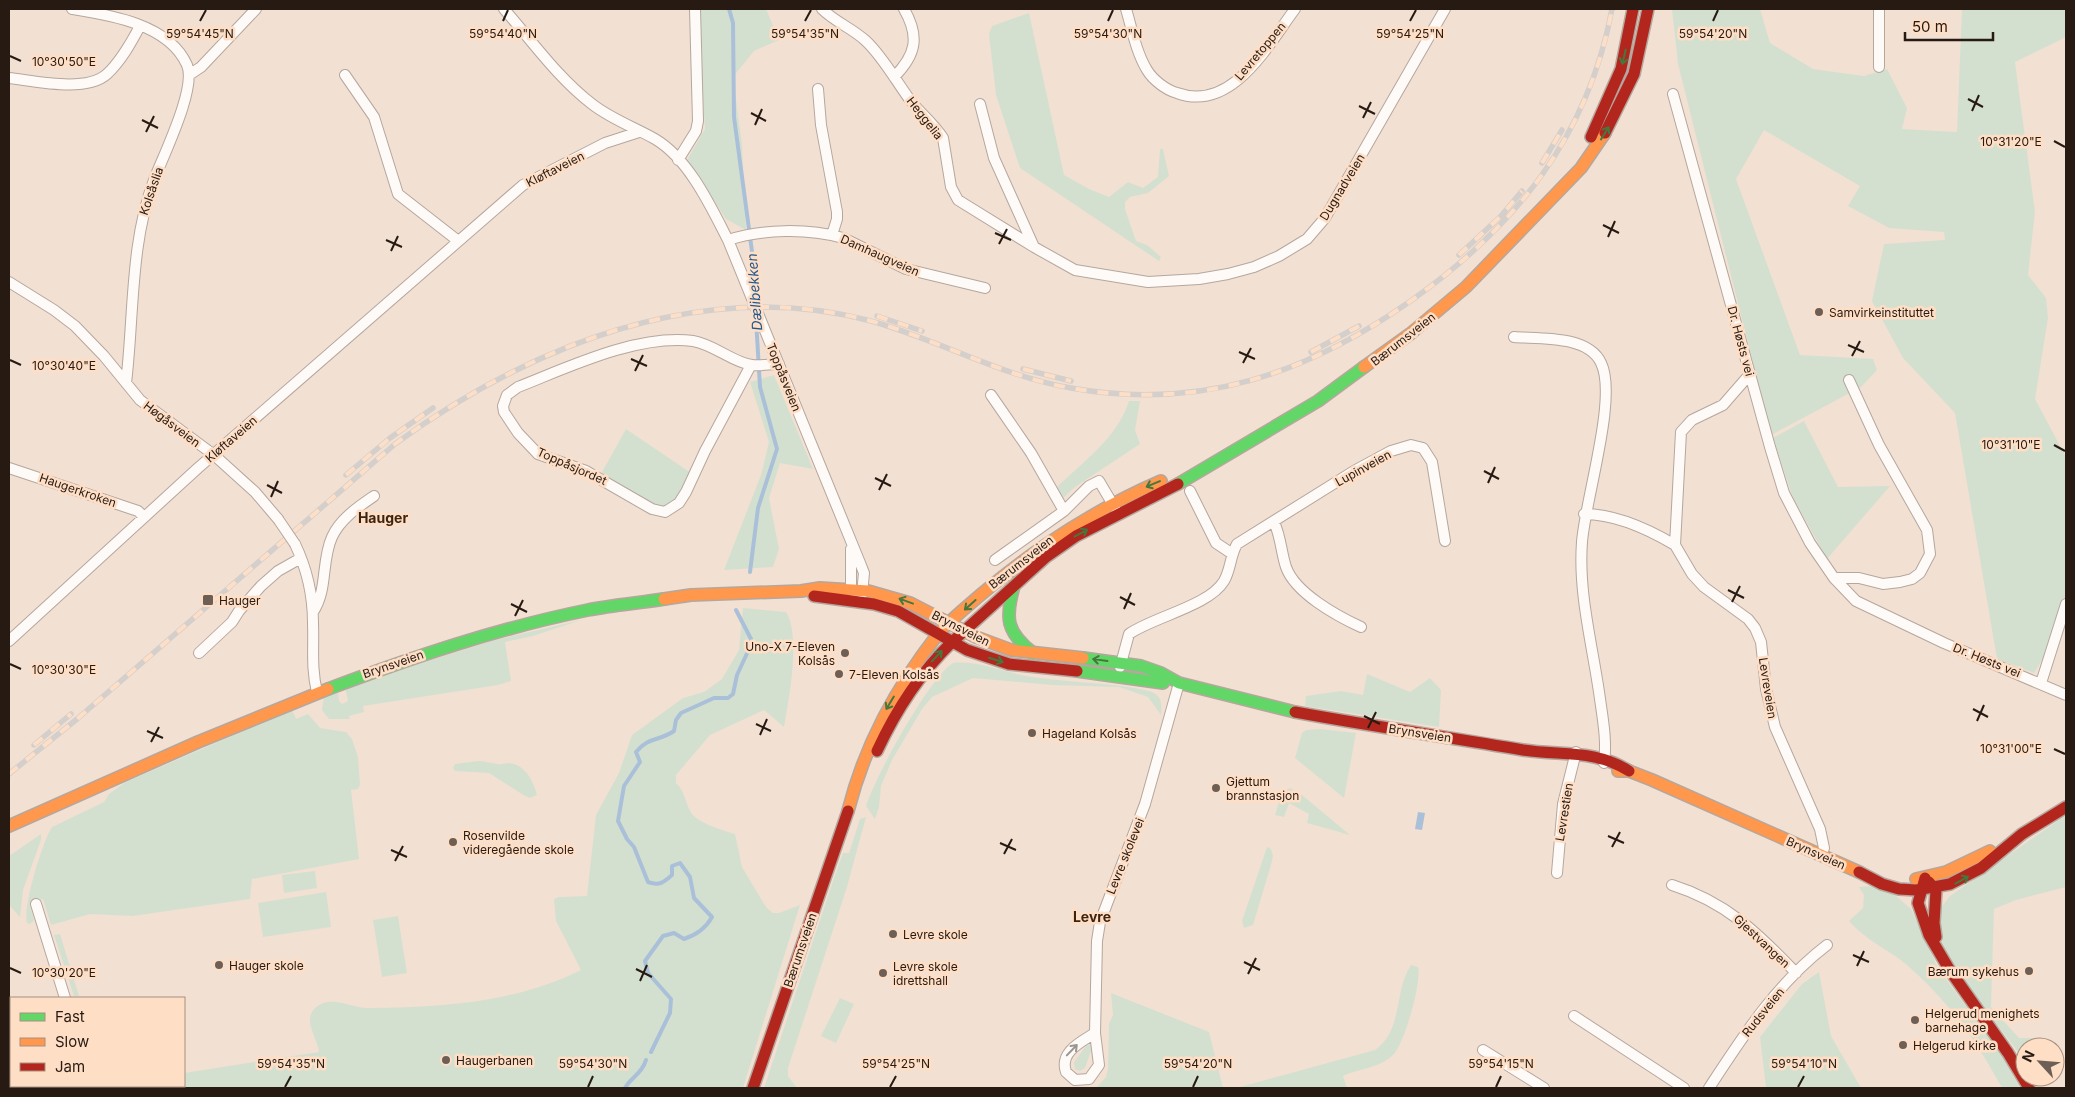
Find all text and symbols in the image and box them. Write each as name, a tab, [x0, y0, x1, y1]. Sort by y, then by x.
scale bar	[1905, 10, 1992, 42]
text: 50 m	[1912, 17, 1948, 36]
street label: Levretoppen	[1231, 19, 1289, 83]
text: 59°54'45"N	[166, 26, 234, 41]
text: 59°54'40"N	[469, 26, 537, 41]
text: 59°54'35"N	[771, 26, 839, 41]
text: 59°54'30"N	[1074, 26, 1142, 41]
text: 59°54'25"N	[1376, 26, 1444, 41]
text: 59°54'20"N	[1679, 26, 1747, 41]
one-way arrow	[1619, 48, 1628, 64]
text: 10°30'50"E	[32, 54, 96, 69]
street label: Heggelia	[904, 94, 946, 142]
one-way arrow	[1600, 126, 1610, 140]
text: 10°31'20"E	[1980, 134, 2042, 149]
street label: Kløftaveien	[523, 148, 587, 190]
street label: Dugnadveien	[1316, 151, 1368, 223]
street label: Kolsåslia	[136, 165, 166, 217]
street label: Damhaugveien	[838, 231, 922, 279]
water label: Dælibekken	[743, 253, 765, 331]
street label: Dr. Høsts vei	[1724, 304, 1758, 378]
place label: Samvirkeinstituttet	[1829, 305, 1934, 320]
marker: Samvirkeinstituttet	[1813, 306, 1825, 318]
street label: Bærumsveien	[1368, 309, 1438, 369]
street label: Toppåsveien	[763, 341, 805, 413]
text: 10°30'40"E	[32, 358, 96, 373]
street label: Høgåsveien	[141, 398, 203, 450]
street label: Kløftaveien	[202, 413, 260, 465]
text: 10°31'10"E	[1981, 437, 2041, 452]
street label: Toppåsjordet	[535, 444, 609, 488]
street label: Lupinveien	[1332, 447, 1394, 489]
street label: Haugerkroken	[38, 470, 118, 510]
one-way arrow	[1146, 480, 1161, 490]
district label: Hauger	[358, 509, 408, 526]
one-way arrow	[1074, 528, 1089, 538]
street label: Bærumsveien	[986, 532, 1056, 592]
marker: Hauger	[201, 593, 215, 607]
place label: Hauger	[219, 593, 261, 608]
one-way arrow	[898, 596, 914, 605]
one-way arrow	[963, 599, 976, 611]
street label: Brynsveien	[929, 607, 993, 649]
place label: Uno-X 7-Eleven Kolsås	[745, 639, 835, 668]
street label: Dr. Høsts vei	[1951, 640, 2023, 680]
street label: Brynsveien	[361, 647, 425, 681]
marker: Uno-X 7-Eleven Kolsås	[839, 647, 851, 659]
one-way arrow	[931, 649, 943, 662]
one-way arrow	[1092, 654, 1108, 664]
one-way arrow	[988, 656, 1004, 666]
street label: Levreveien	[1756, 656, 1780, 720]
text: 10°30'30"E	[32, 662, 96, 677]
place label: 7-Eleven Kolsås	[849, 667, 939, 682]
marker: 7-Eleven Kolsås	[833, 668, 845, 680]
one-way arrow	[885, 695, 895, 709]
street label: Brynsveien	[1388, 721, 1452, 745]
place label: Hageland Kolsås	[1042, 726, 1137, 741]
marker: Hageland Kolsås	[1026, 727, 1038, 739]
text: 10°31'00"E	[1980, 741, 2042, 756]
place label: Gjettum brannstasjon	[1226, 774, 1299, 803]
marker: Gjettum brannstasjon	[1210, 782, 1222, 794]
street label: Levrestien	[1552, 782, 1576, 842]
street label: Levre skolevei	[1103, 816, 1147, 896]
place label: Rosenvilde videregående skole	[463, 828, 574, 857]
street label: Brynsveien	[1784, 833, 1848, 873]
marker: Rosenvilde videregående skole	[447, 836, 459, 848]
one-way arrow	[1954, 874, 1969, 884]
district label: Levre	[1073, 908, 1111, 925]
street label: Bærumsveien	[780, 911, 820, 989]
street label: Gjestvangen	[1731, 911, 1793, 971]
place label: Levre skole	[903, 927, 968, 942]
marker: Levre skole	[887, 928, 899, 940]
place label: Hauger skole	[229, 958, 304, 973]
marker: Hauger skole	[213, 959, 225, 971]
place label: Levre skole idrettshall	[893, 959, 958, 988]
place label: Bærum sykehus	[1928, 964, 2019, 979]
text: 10°30'20"E	[32, 965, 96, 980]
marker: Bærum sykehus	[2023, 965, 2035, 977]
marker: Levre skole idrettshall	[877, 967, 889, 979]
street label: Rudsveien	[1739, 984, 1787, 1040]
legend	[10, 997, 185, 1087]
place label: Helgerud menighets barnehage	[1925, 1006, 2040, 1035]
text: Fast	[55, 1007, 85, 1026]
marker: Helgerud menighets barnehage	[1909, 1014, 1921, 1026]
text: Slow	[55, 1032, 89, 1051]
north arrow	[2015, 1037, 2065, 1087]
place label: Helgerud kirke	[1913, 1038, 1996, 1053]
marker: Helgerud kirke	[1897, 1039, 1909, 1051]
one-way arrow	[1066, 1044, 1078, 1056]
text: N	[2018, 1048, 2038, 1065]
place label: Haugerbanen	[456, 1053, 533, 1068]
marker: Haugerbanen	[440, 1054, 452, 1066]
text: 59°54'35"N	[257, 1056, 325, 1071]
text: 59°54'30"N	[559, 1056, 627, 1071]
text: 59°54'25"N	[862, 1056, 930, 1071]
text: 59°54'20"N	[1164, 1056, 1232, 1071]
text: 59°54'15"N	[1468, 1056, 1534, 1071]
text: 59°54'10"N	[1771, 1056, 1837, 1071]
text: Jam	[55, 1057, 85, 1076]

